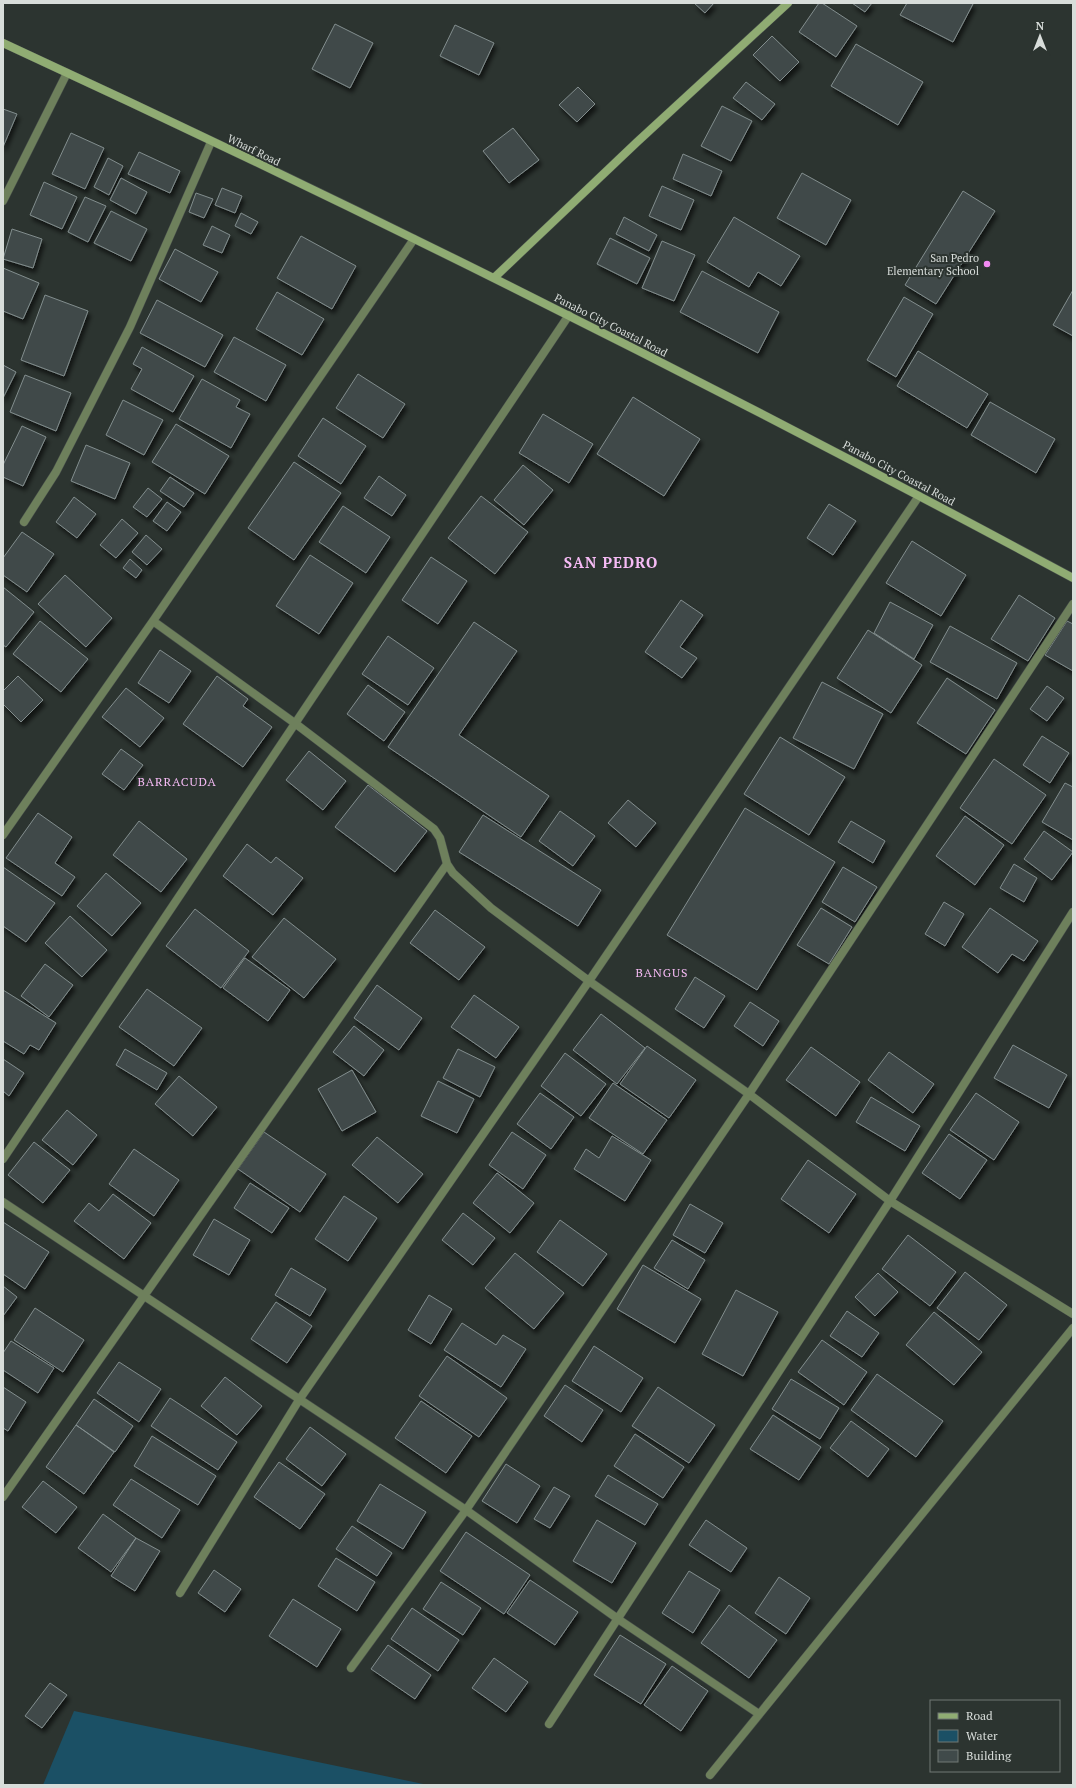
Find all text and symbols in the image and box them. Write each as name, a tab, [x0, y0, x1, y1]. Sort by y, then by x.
north arrow	[1020, 16, 1060, 56]
text: N	[1036, 19, 1045, 33]
street label: Wharf Road	[225, 131, 283, 169]
place label: San Pedro Elementary School	[887, 251, 979, 278]
marker: San Pedro Elementary School	[982, 259, 992, 269]
street label: Panabo City Coastal Road	[552, 290, 670, 360]
street label: Panabo City Coastal Road	[841, 437, 957, 509]
district label: SAN PEDRO	[564, 552, 658, 572]
district label: BARRACUDA	[137, 774, 217, 789]
district label: BANGUS	[635, 965, 689, 980]
legend	[930, 1700, 1060, 1772]
text: Road	[966, 1708, 993, 1723]
text: Water	[966, 1728, 998, 1743]
text: Building	[966, 1748, 1012, 1763]

